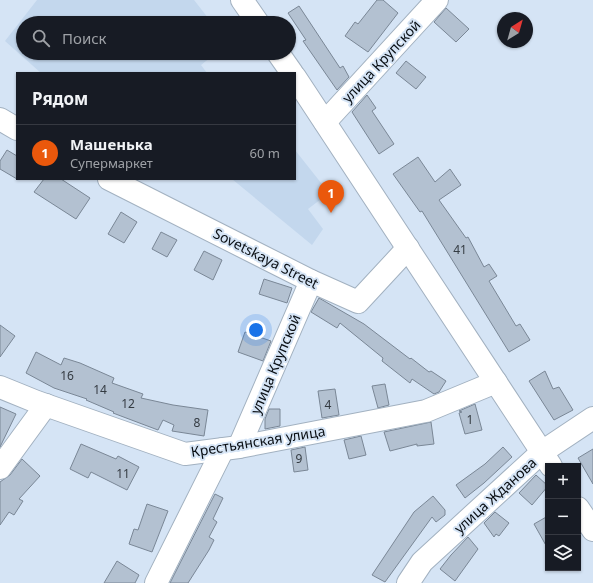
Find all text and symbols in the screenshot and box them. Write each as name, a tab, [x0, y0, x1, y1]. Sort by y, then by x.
north arrow	[497, 12, 533, 48]
street label: улица Крупской	[338, 15, 424, 107]
search box	[16, 16, 296, 60]
icon: search	[30, 27, 52, 49]
text: Поиск	[62, 28, 107, 48]
text: Рядом	[32, 87, 88, 110]
text: Машенька	[70, 134, 153, 154]
text: 1	[41, 144, 49, 162]
text: 60 m	[250, 144, 280, 162]
text: Супермаркет	[70, 154, 153, 172]
pin: 1	[318, 180, 344, 213]
street label: Sovetskaya Street	[210, 223, 322, 293]
house number: 41	[453, 241, 467, 258]
street label: улица Крупской	[245, 311, 305, 417]
your location	[246, 320, 266, 340]
house number: 16	[60, 367, 74, 384]
house number: 14	[93, 381, 107, 398]
house number: 12	[121, 395, 135, 412]
house number: 4	[325, 396, 332, 413]
house number: 1	[467, 411, 473, 428]
house number: 8	[194, 414, 201, 431]
street label: Крестьянская улица	[190, 421, 326, 461]
house number: 9	[296, 450, 303, 467]
street label: улица Жданова	[450, 453, 540, 537]
map controls	[545, 463, 581, 571]
button: +	[545, 463, 581, 499]
house number: 11	[116, 465, 130, 482]
button: −	[545, 499, 581, 535]
button: layers	[545, 535, 581, 571]

